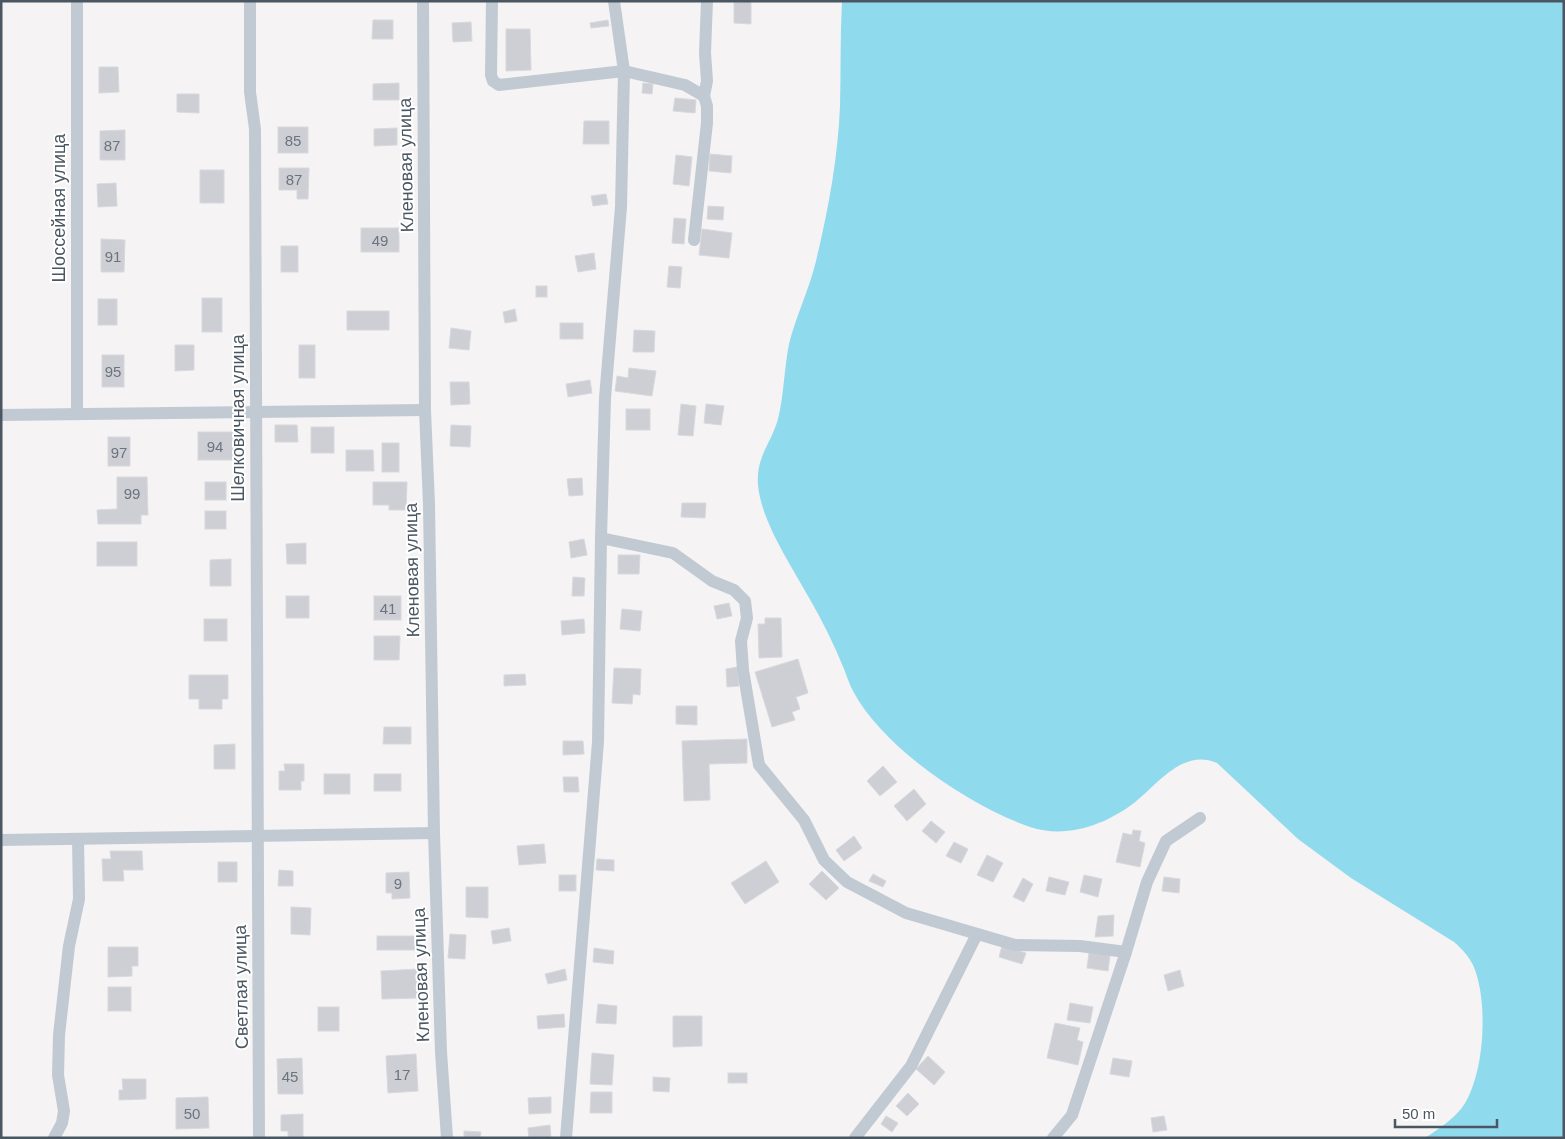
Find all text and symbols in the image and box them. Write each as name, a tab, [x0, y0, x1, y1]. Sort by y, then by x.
street label: Кленовая улица	[395, 97, 417, 232]
house number: 85	[285, 132, 301, 149]
street label: Шоссейная улица	[49, 133, 69, 282]
house number: 87	[104, 137, 120, 154]
house number: 87	[286, 171, 302, 188]
house number: 49	[372, 232, 388, 249]
house number: 91	[105, 248, 121, 265]
street label: Шелковичная улица	[228, 333, 248, 502]
house number: 95	[105, 363, 121, 380]
house number: 94	[207, 438, 223, 455]
house number: 97	[111, 444, 127, 461]
house number: 99	[124, 485, 140, 502]
street label: Кленовая улица	[401, 502, 423, 637]
house number: 41	[380, 600, 396, 617]
house number: 9	[394, 875, 402, 892]
street label: Кленовая улица	[409, 906, 433, 1043]
street label: Светлая улица	[230, 924, 252, 1049]
house number: 17	[394, 1066, 410, 1083]
house number: 45	[282, 1068, 298, 1085]
scale bar	[1395, 1096, 1498, 1128]
house number: 50	[184, 1105, 200, 1122]
text: 50 m	[1402, 1105, 1435, 1122]

